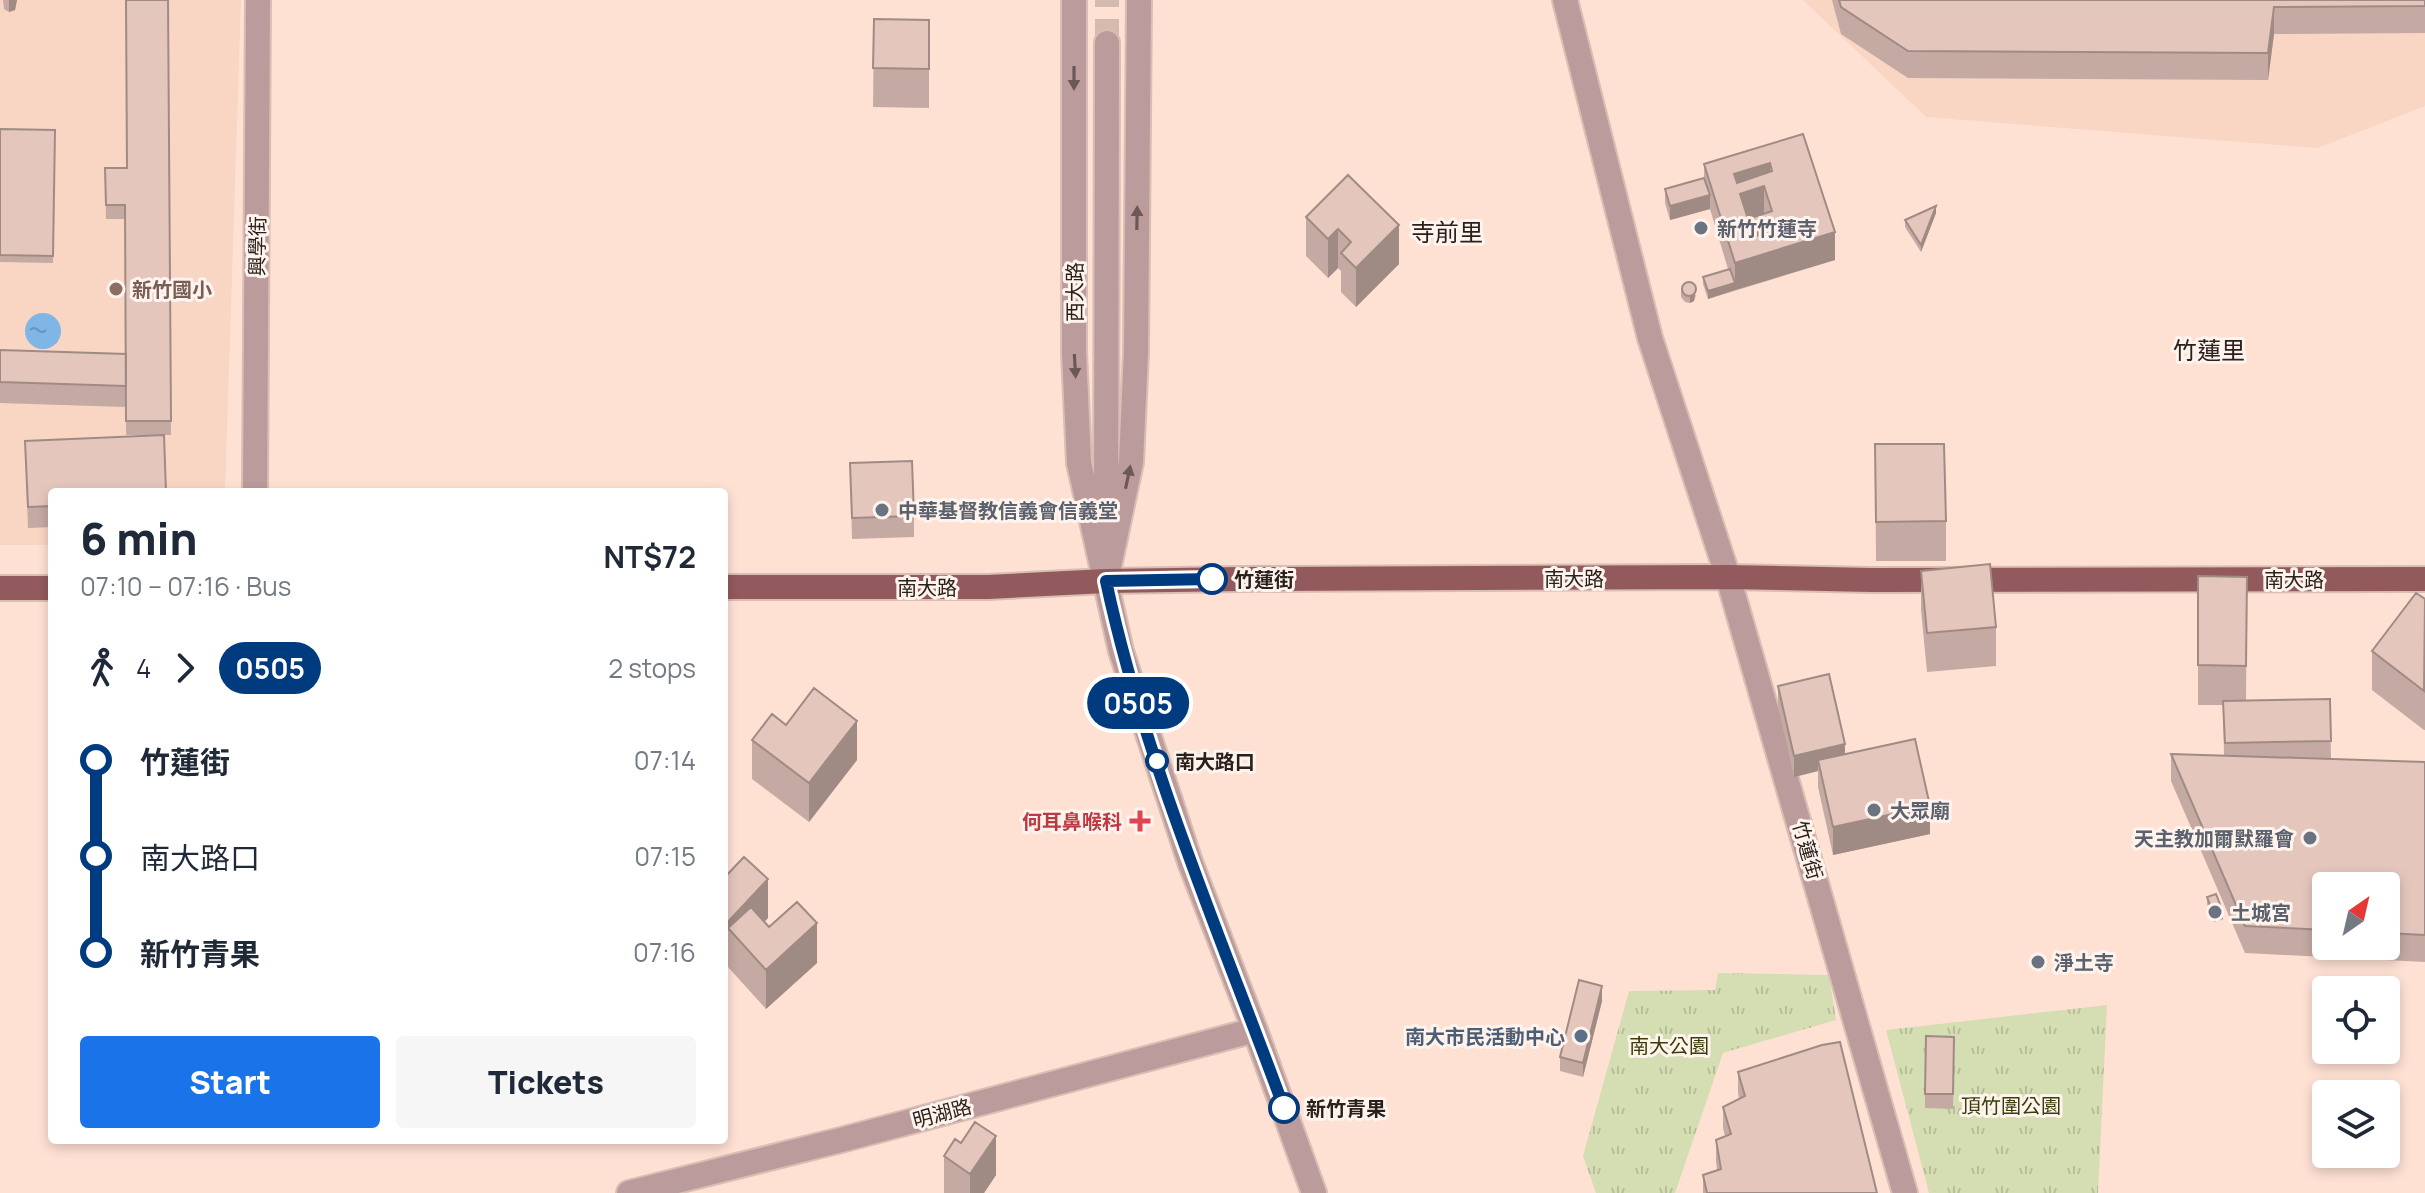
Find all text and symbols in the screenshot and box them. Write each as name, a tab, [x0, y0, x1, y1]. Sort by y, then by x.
one-way arrow	[1068, 66, 1080, 91]
one-way arrow	[1131, 205, 1143, 230]
district label: 寺前里	[1411, 215, 1483, 248]
place label: 新竹竹蓮寺	[1717, 215, 1817, 242]
street label: 興學街	[243, 216, 271, 276]
marker: 新竹竹蓮寺	[1692, 219, 1710, 237]
street label: 西大路	[1061, 262, 1088, 322]
place label: 新竹國小	[132, 276, 212, 303]
marker: 新竹國小	[107, 280, 125, 298]
district label: 竹蓮里	[2173, 333, 2245, 366]
one-way arrow	[1069, 354, 1082, 379]
one-way arrow	[1122, 464, 1135, 489]
place label: 中華基督教信義會信義堂	[898, 497, 1118, 524]
marker: 中華基督教信義會信義堂	[873, 501, 891, 519]
text: 6 min	[80, 508, 197, 568]
text: NT$72	[604, 536, 696, 577]
marker: 竹蓮街	[1197, 564, 1227, 594]
street label: 南大路	[1544, 565, 1604, 592]
place label: 竹蓮街	[1234, 566, 1294, 593]
street label: 南大路	[2264, 566, 2324, 593]
text: 07:10 – 07:16 · Bus	[80, 568, 291, 604]
street label: 南大路	[897, 574, 957, 601]
icon: walk	[80, 646, 124, 690]
icon: forward	[163, 646, 207, 690]
text: 0505	[235, 649, 305, 687]
text: 4	[136, 650, 151, 686]
text: 2 stops	[608, 650, 696, 686]
line badge: 0505	[1082, 677, 1194, 729]
text: 0505	[1103, 684, 1173, 722]
text: 竹蓮街	[140, 741, 230, 782]
text: 07:14	[634, 742, 696, 778]
place label: 南大路口	[1175, 748, 1255, 775]
marker: 南大路口	[1146, 750, 1168, 772]
place label: 大眾廟	[1890, 797, 1950, 824]
marker: 大眾廟	[1865, 801, 1883, 819]
place label: 何耳鼻喉科	[1022, 808, 1122, 835]
marker: 何耳鼻喉科	[1129, 810, 1151, 832]
street label: 竹蓮街	[1787, 817, 1829, 883]
place label: 天主教加爾默羅會	[2134, 825, 2294, 852]
marker: 天主教加爾默羅會	[2301, 829, 2319, 847]
text: 南大路口	[140, 837, 260, 878]
text: 07:15	[634, 838, 696, 874]
north arrow	[2312, 872, 2400, 960]
map controls	[2312, 872, 2400, 1168]
place label: 土城宮	[2231, 899, 2291, 926]
marker: 土城宮	[2206, 903, 2224, 921]
text: 新竹青果	[140, 933, 260, 974]
text: 07:16	[633, 934, 696, 970]
place label: 淨土寺	[2054, 949, 2114, 976]
marker: 淨土寺	[2029, 953, 2047, 971]
button: locate	[2312, 976, 2400, 1064]
place label: 南大市民活動中心	[1405, 1023, 1565, 1050]
marker: 南大市民活動中心	[1572, 1027, 1590, 1045]
park label: 南大公園	[1629, 1032, 1709, 1059]
button: Start	[80, 1036, 380, 1128]
button: Tickets	[396, 1036, 696, 1128]
button: layers	[2312, 1080, 2400, 1168]
street label: 明湖路	[910, 1092, 974, 1134]
park label: 頂竹圍公園	[1961, 1092, 2061, 1119]
marker: 新竹青果	[1269, 1093, 1299, 1123]
place label: 新竹青果	[1306, 1095, 1386, 1122]

